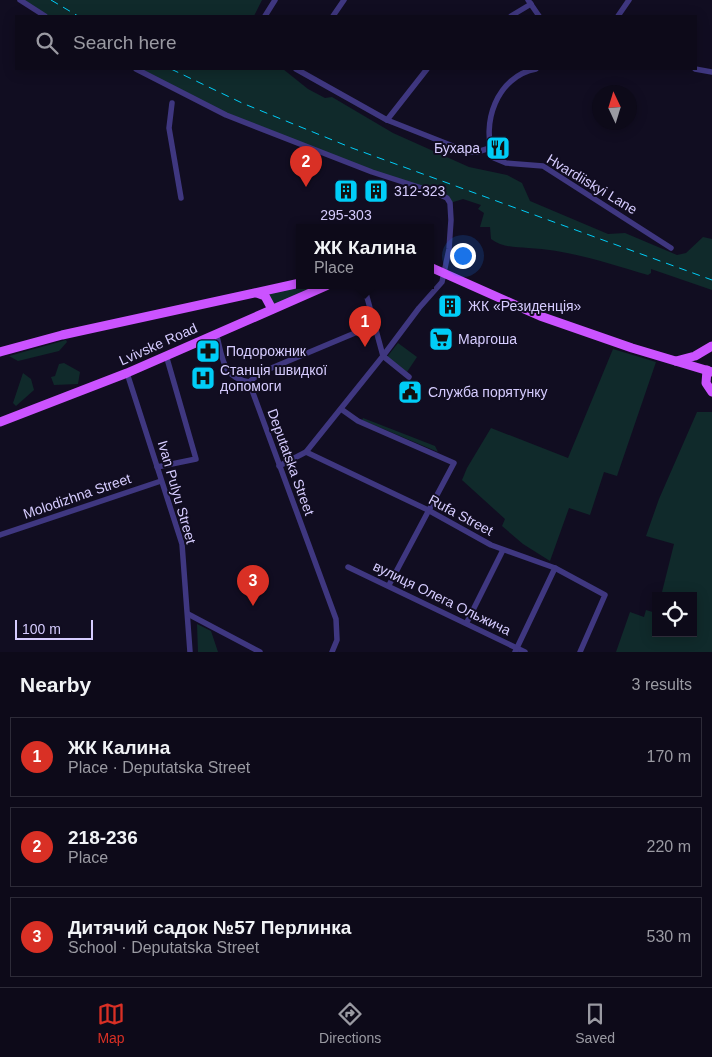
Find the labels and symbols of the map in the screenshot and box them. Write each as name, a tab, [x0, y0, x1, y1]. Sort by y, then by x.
north arrow	[592, 85, 637, 130]
restaurant icon: Бухара	[485, 135, 511, 161]
place label: Бухара	[434, 140, 480, 156]
pin: 2	[290, 146, 322, 187]
street label: Hvardiiskyi Lane	[544, 151, 640, 217]
building icon: 295-303	[333, 178, 359, 204]
building icon: 312-323	[363, 178, 389, 204]
place label: 312-323	[394, 183, 446, 199]
place label: 295-303	[320, 207, 372, 223]
your location	[450, 243, 476, 269]
building icon: ЖК «Резиденція»	[437, 293, 463, 319]
place label: ЖК «Резиденція»	[468, 298, 582, 314]
pin: 1	[349, 306, 381, 347]
street label: Lvivske Road	[116, 320, 200, 368]
supermarket icon: Маргоша	[428, 326, 454, 352]
place label: Маргоша	[458, 331, 517, 347]
pharmacy icon: Подорожник	[195, 338, 221, 364]
place label: Подорожник	[226, 343, 307, 359]
place label: Станція швидкої допомоги	[220, 362, 327, 394]
hospital icon: Станція швидкої допомоги	[190, 365, 216, 391]
public building icon: Служба порятунку	[397, 379, 423, 405]
place label: Служба порятунку	[428, 384, 548, 400]
street label: Deputatska Street	[264, 407, 318, 517]
street label: Ivan Pulyu Street	[155, 439, 199, 546]
street label: Molodizhna Street	[21, 470, 133, 522]
street label: Rufa Street	[426, 491, 496, 539]
street label: вулиця Олега Ольжича	[371, 558, 514, 638]
pin: 3	[237, 565, 269, 606]
scale bar	[15, 617, 92, 640]

